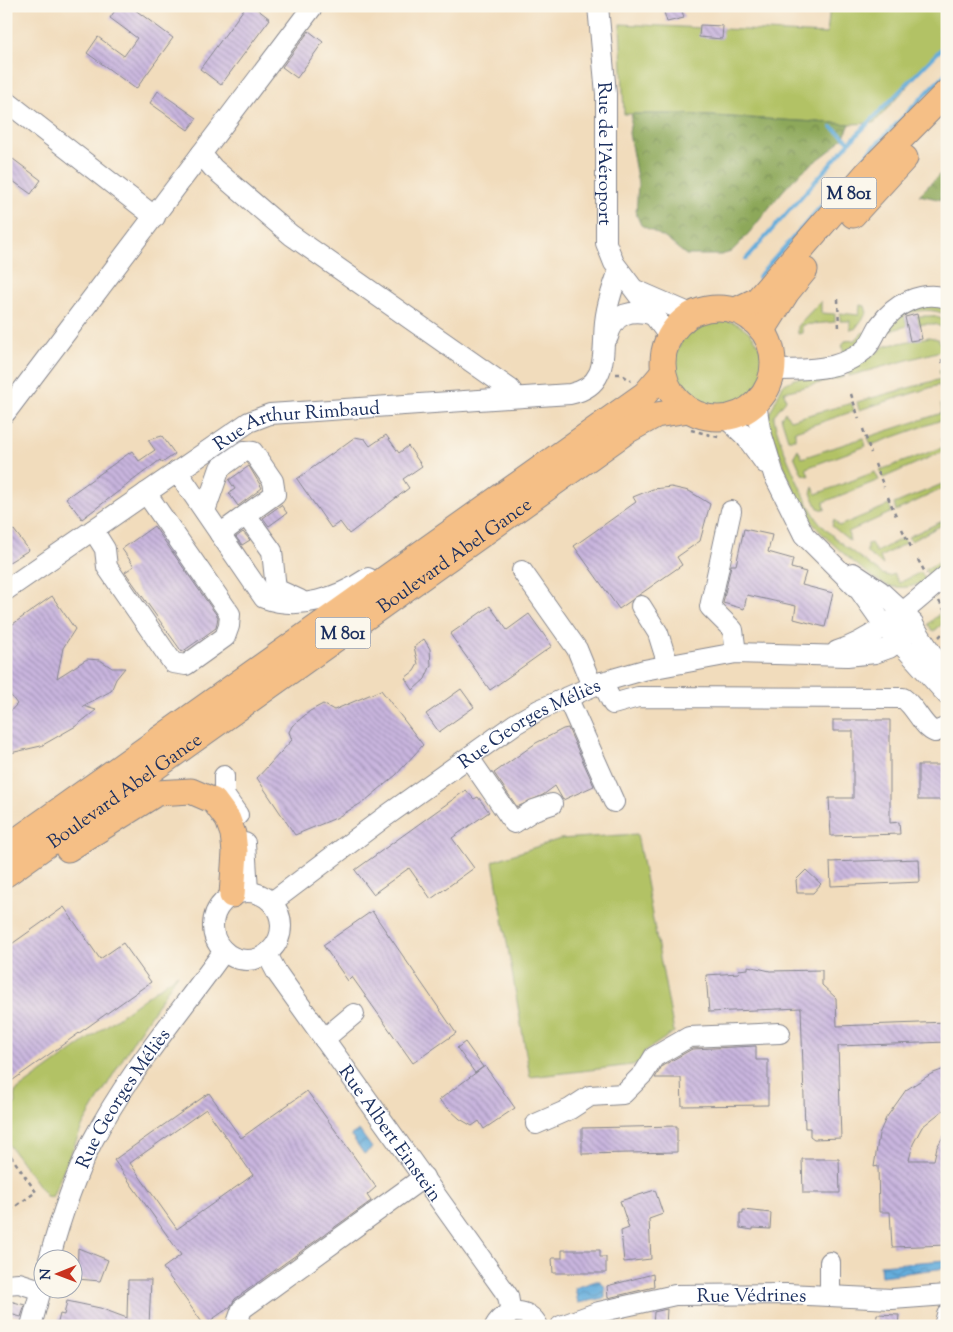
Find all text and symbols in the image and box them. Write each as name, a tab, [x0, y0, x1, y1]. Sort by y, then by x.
street label: Rue de l'Aéroport	[589, 81, 617, 226]
road number: M 801	[822, 178, 876, 208]
street label: Rue Arthur Rimbaud	[209, 396, 381, 459]
street label: Boulevard Abel Gance	[372, 492, 538, 621]
road number: M 801	[316, 618, 370, 648]
street label: Rue Georges Méliès	[453, 673, 606, 776]
street label: Boulevard Abel Gance	[43, 727, 208, 856]
street label: Rue Georges Méliès	[70, 1023, 178, 1173]
street label: Rue Albert Einstein	[331, 1060, 448, 1208]
north arrow	[32, 1250, 82, 1300]
text: N	[37, 1268, 57, 1280]
street label: Rue Védrines	[697, 1283, 807, 1311]

